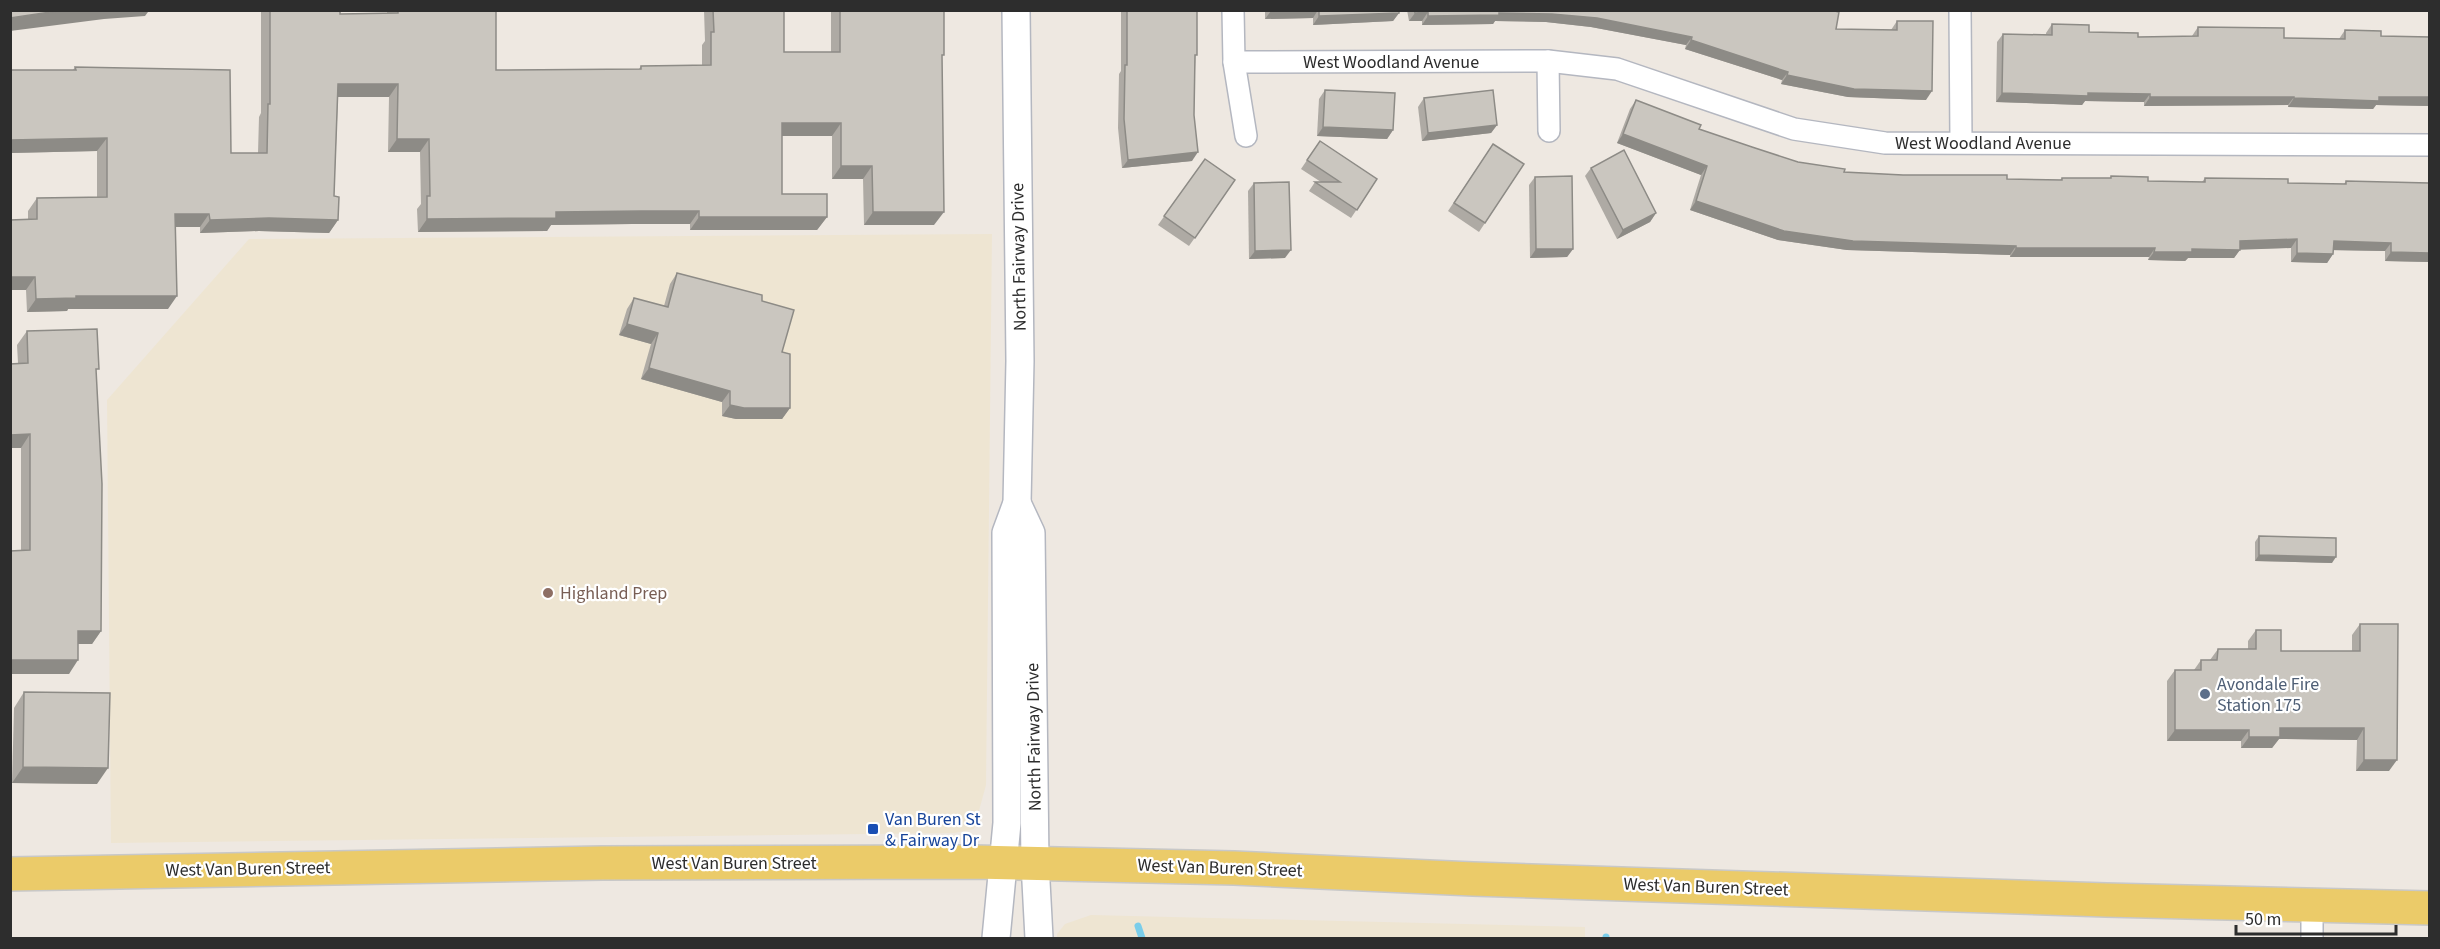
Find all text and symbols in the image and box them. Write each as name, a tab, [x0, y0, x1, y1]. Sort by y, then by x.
street label: West Woodland Avenue	[1303, 50, 1479, 75]
street label: West Woodland Avenue	[1895, 131, 2071, 156]
street label: North Fairway Drive	[1005, 183, 1033, 331]
place label: Highland Prep	[560, 581, 667, 606]
marker: Highland Prep	[541, 586, 555, 600]
street label: North Fairway Drive	[1020, 663, 1048, 811]
place label: Avondale Fire Station 175	[2217, 672, 2319, 718]
marker: Avondale Fire Station 175	[2198, 687, 2212, 701]
place label: Van Buren St & Fairway Dr	[885, 807, 980, 853]
marker: Van Buren St & Fairway Dr	[866, 822, 880, 836]
street label: West Van Buren Street	[651, 851, 817, 876]
street label: West Van Buren Street	[1137, 853, 1303, 883]
street label: West Van Buren Street	[165, 855, 331, 883]
street label: West Van Buren Street	[1623, 872, 1789, 902]
scale bar	[2236, 898, 2396, 936]
text: 50 m	[2245, 907, 2281, 932]

